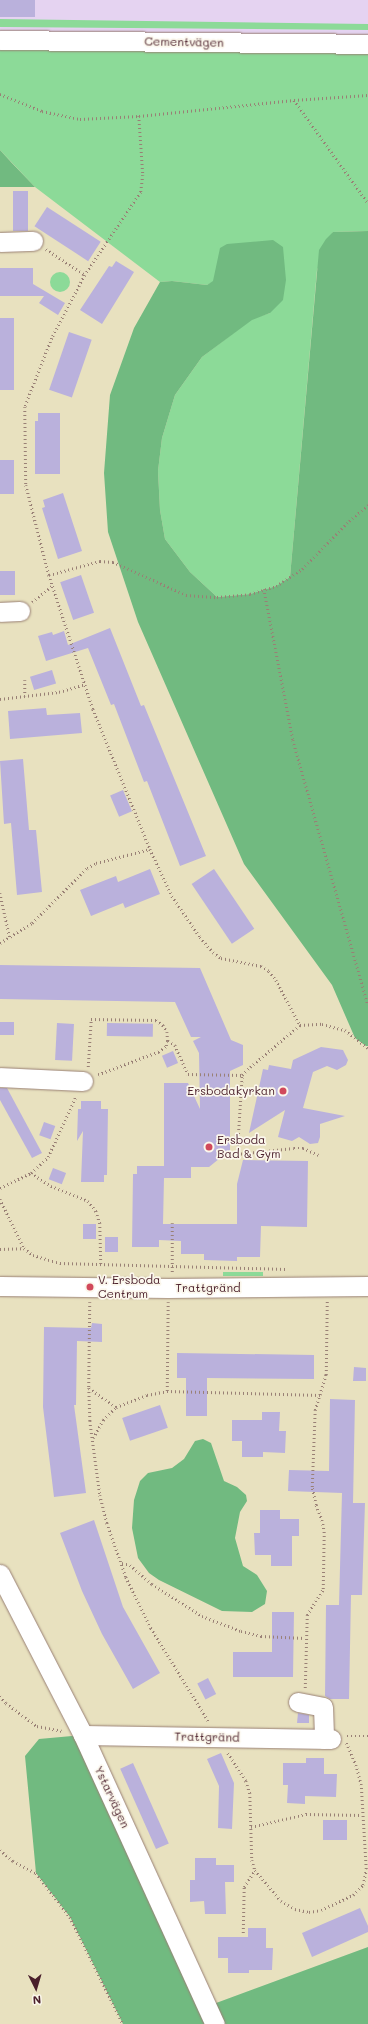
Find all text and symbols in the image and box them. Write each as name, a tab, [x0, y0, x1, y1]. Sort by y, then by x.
street label: Cementvägen	[144, 34, 224, 50]
place label: Ersbodakyrkan	[187, 1084, 275, 1098]
marker: Ersbodakyrkan	[278, 1086, 288, 1096]
place label: Ersboda Bad & Gym	[217, 1133, 281, 1161]
marker: Ersboda Bad & Gym	[204, 1142, 214, 1152]
place label: V. Ersboda Centrum	[98, 1273, 160, 1301]
street label: Trattgränd	[175, 1281, 241, 1295]
marker: V. Ersboda Centrum	[85, 1282, 95, 1292]
street label: Trattgränd	[174, 1729, 240, 1745]
street label: Ystarvägen	[91, 1764, 133, 1830]
north arrow	[16, 1968, 56, 2008]
text: N	[32, 1993, 42, 2008]

